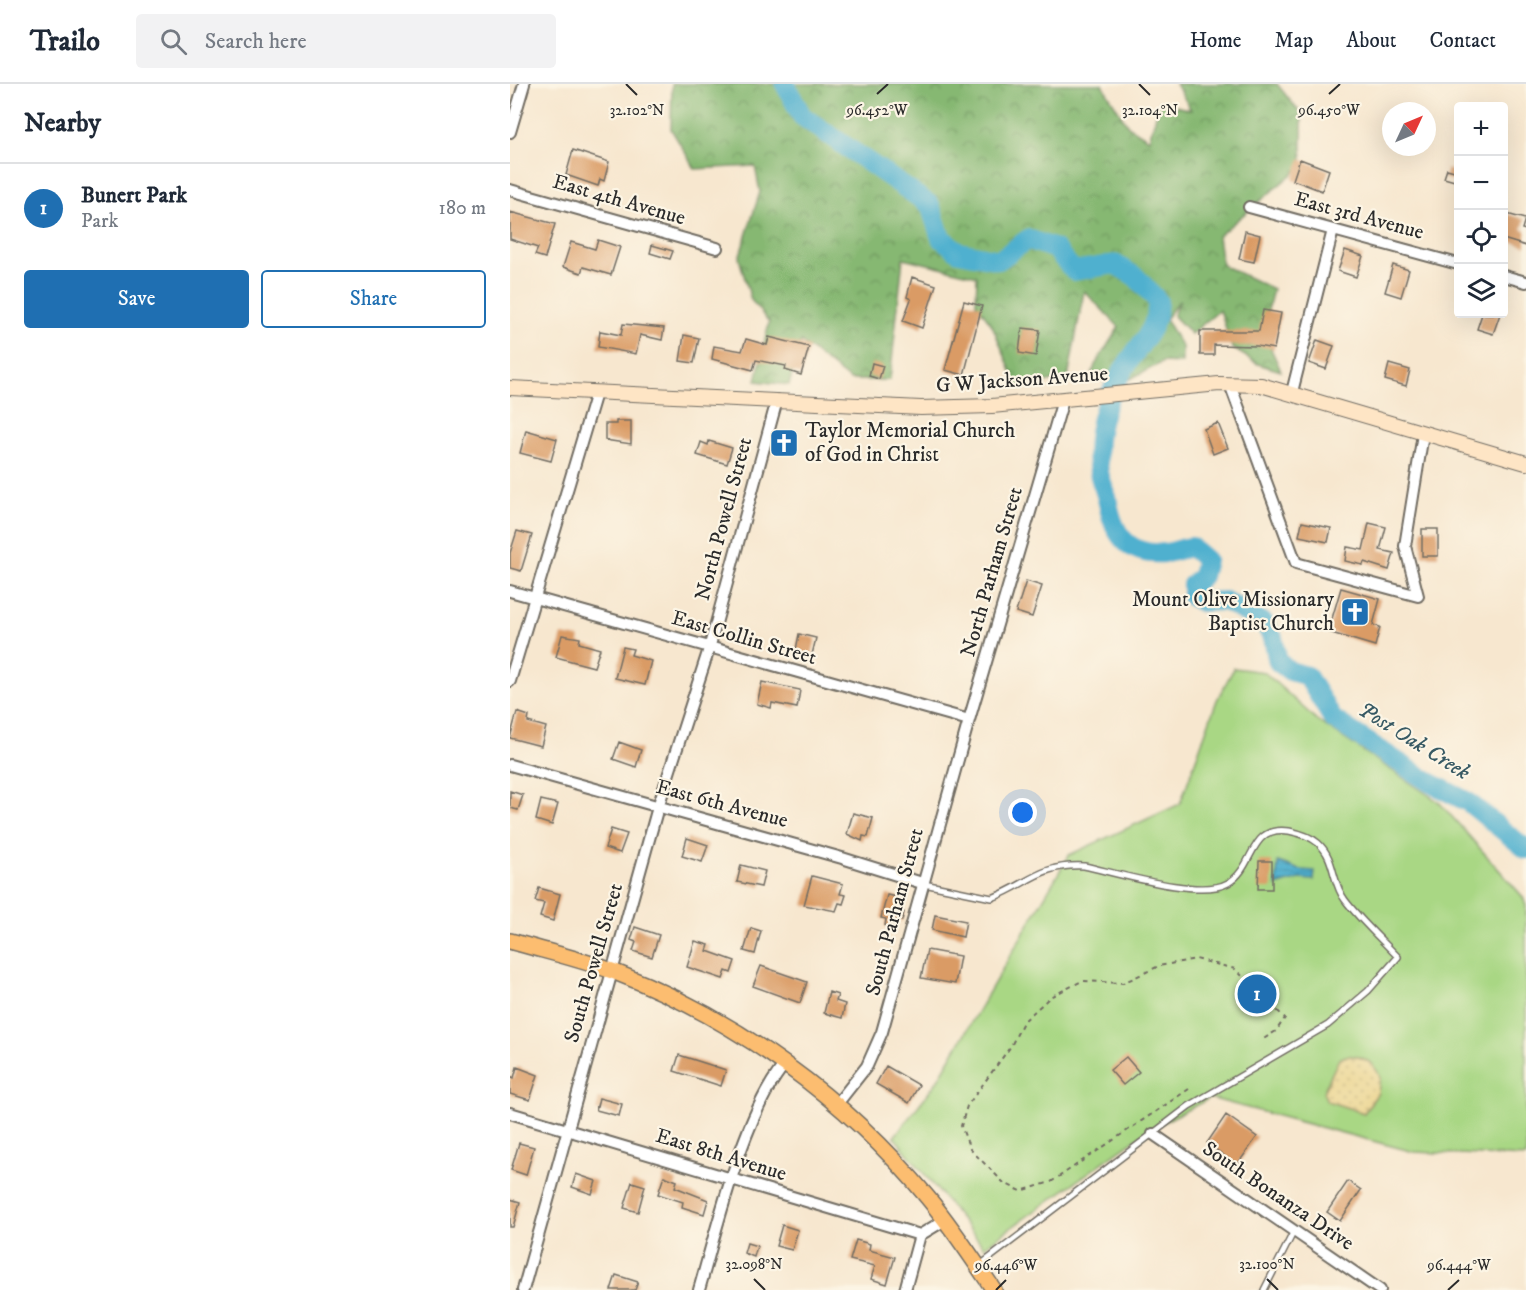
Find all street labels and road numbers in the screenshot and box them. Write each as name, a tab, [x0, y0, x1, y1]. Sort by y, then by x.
street label: East 4th Avenue	[550, 169, 689, 231]
street label: East 3rd Avenue	[1291, 186, 1427, 246]
street label: G W Jackson Avenue	[935, 361, 1109, 399]
street label: North Powell Street	[690, 434, 758, 603]
street label: North Parham Street	[955, 484, 1029, 660]
street label: East Collin Street	[669, 605, 820, 671]
street label: East 6th Avenue	[653, 774, 791, 834]
street label: South Parham Street	[860, 825, 930, 999]
street label: South Powell Street	[559, 880, 629, 1046]
street label: East 8th Avenue	[652, 1123, 790, 1187]
street label: South Bonanza Drive	[1197, 1136, 1359, 1257]

